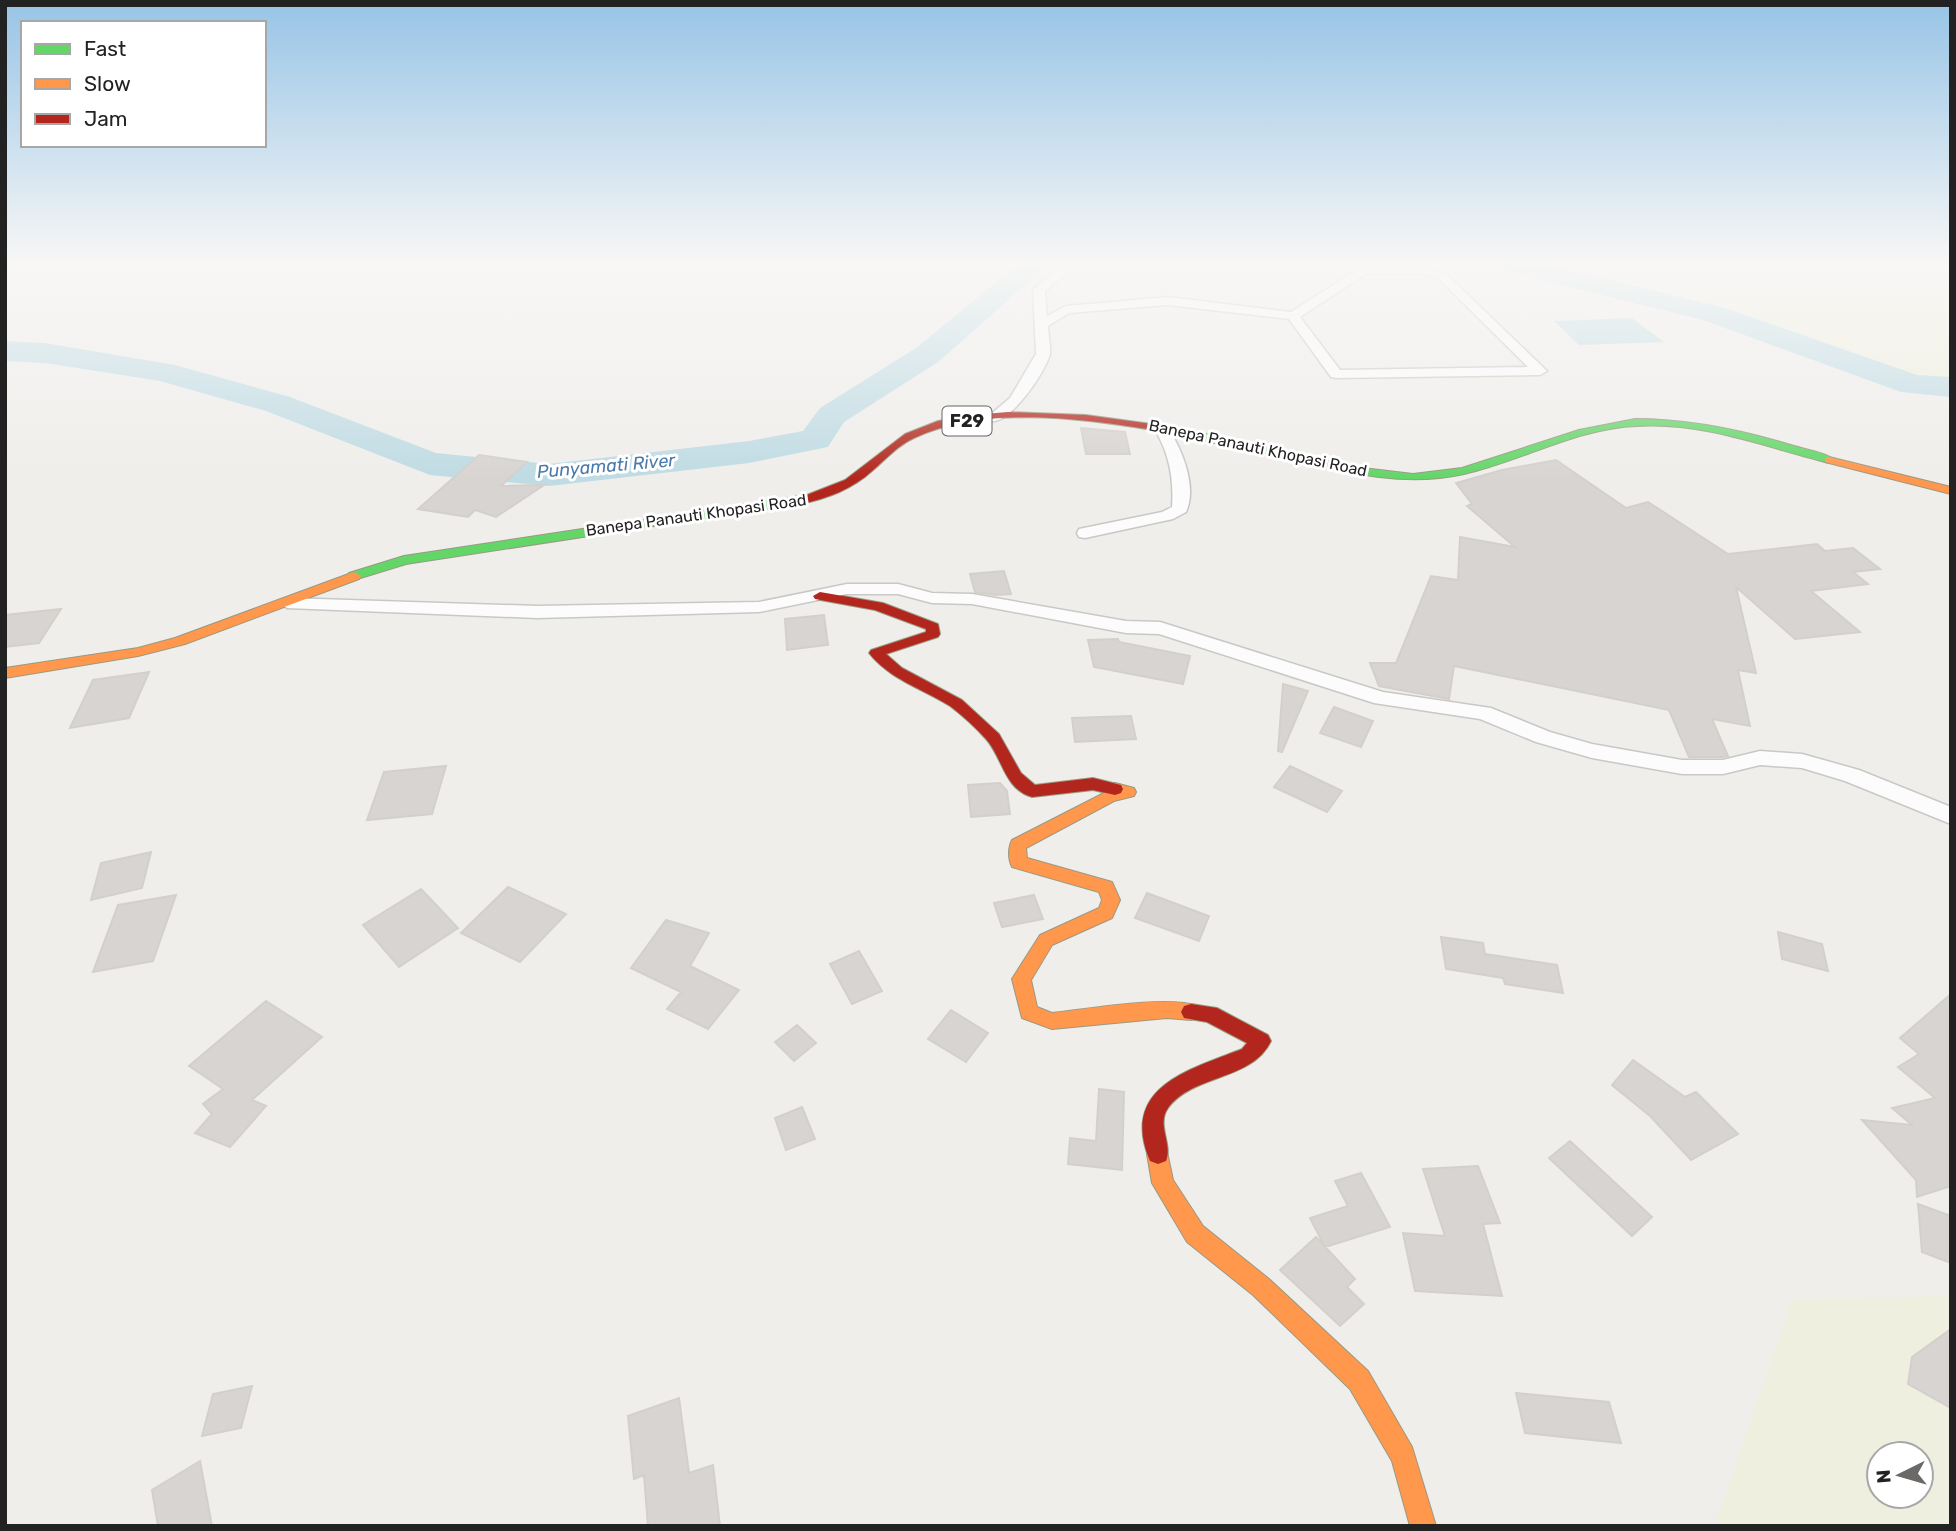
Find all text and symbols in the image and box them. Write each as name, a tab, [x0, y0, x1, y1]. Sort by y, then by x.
legend	[21, 21, 266, 147]
text: Fast	[84, 36, 126, 61]
text: Slow	[84, 71, 131, 96]
text: Jam	[84, 106, 128, 131]
road number: F29	[942, 407, 992, 436]
street label: Banepa Panauti Khopasi Road	[1147, 416, 1369, 480]
water label: Punyamati River	[536, 449, 677, 483]
street label: Banepa Panauti Khopasi Road	[585, 490, 807, 540]
north arrow	[1865, 1440, 1935, 1510]
text: N	[1872, 1469, 1896, 1484]

